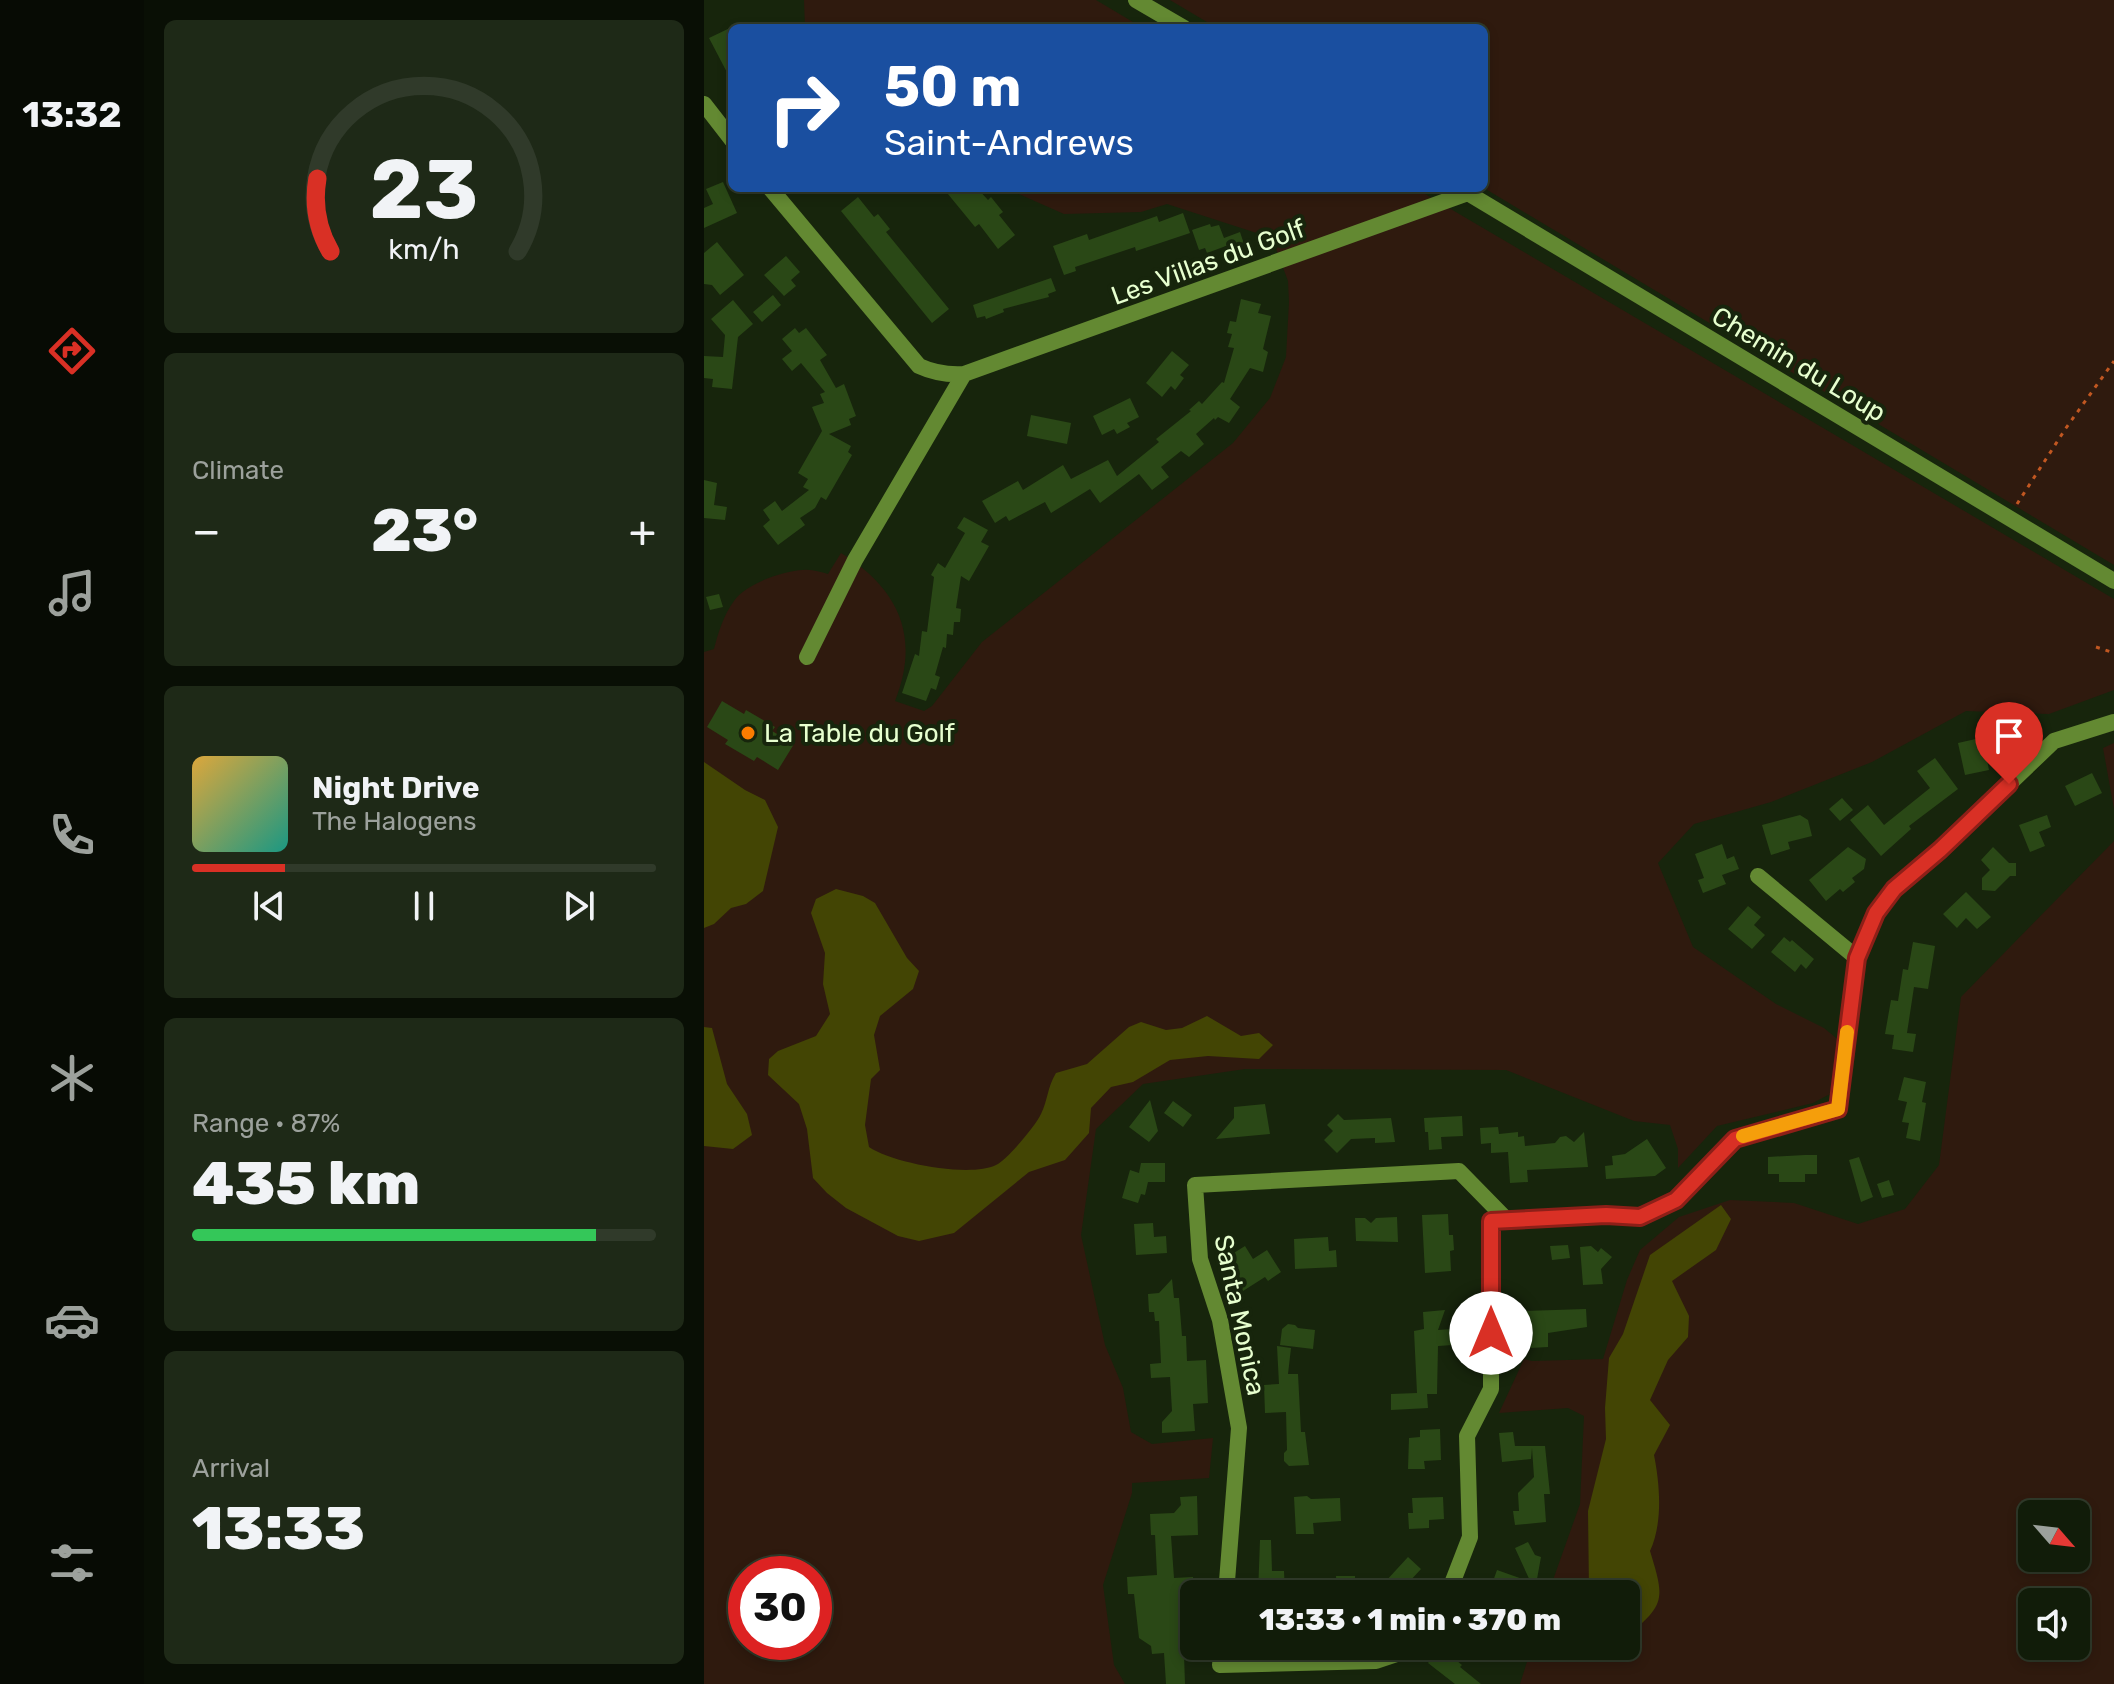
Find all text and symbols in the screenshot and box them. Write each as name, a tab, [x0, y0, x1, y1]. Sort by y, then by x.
text: 50 m	[884, 54, 1021, 120]
icon: right	[752, 56, 856, 160]
text: 13:32	[22, 93, 122, 136]
text: Saint-Andrews	[884, 121, 1134, 164]
text: 23	[370, 140, 478, 239]
street label: Les Villas du Golf	[1107, 213, 1309, 312]
text: km/h	[388, 233, 460, 267]
street label: Chemin du Loup	[1706, 300, 1891, 428]
icon: directions	[44, 323, 100, 379]
text: Climate	[192, 455, 284, 486]
text: 23°	[371, 495, 478, 566]
text: −	[192, 505, 221, 557]
text: +	[629, 505, 656, 557]
icon: music	[44, 565, 100, 621]
pin	[1975, 702, 2043, 784]
icon: arrive	[1987, 714, 2031, 758]
place label: La Table du Golf	[764, 718, 955, 749]
marker: La Table du Golf	[739, 724, 757, 742]
text: Night Drive	[312, 770, 480, 806]
text: The Halogens	[312, 806, 477, 837]
icon: phone	[44, 807, 100, 863]
icon: previous	[247, 884, 291, 928]
icon: pause	[402, 884, 446, 928]
icon: next	[557, 884, 601, 928]
icon: climate	[44, 1050, 100, 1106]
text: Range · 87%	[192, 1108, 340, 1139]
text: 435 km	[192, 1148, 420, 1219]
street label: Santa Monica	[1207, 1232, 1272, 1398]
position arrow	[1449, 1291, 1533, 1375]
icon: car	[44, 1292, 100, 1348]
text: Arrival	[192, 1453, 270, 1484]
text: 13:33	[192, 1493, 365, 1564]
north arrow	[2018, 1500, 2090, 1572]
map controls	[2018, 1500, 2090, 1660]
icon: filters	[44, 1535, 100, 1591]
speed limit sign: 30	[728, 1556, 832, 1660]
button: sound	[2018, 1588, 2090, 1660]
text: 13:33 · 1 min · 370 m	[1259, 1602, 1561, 1638]

